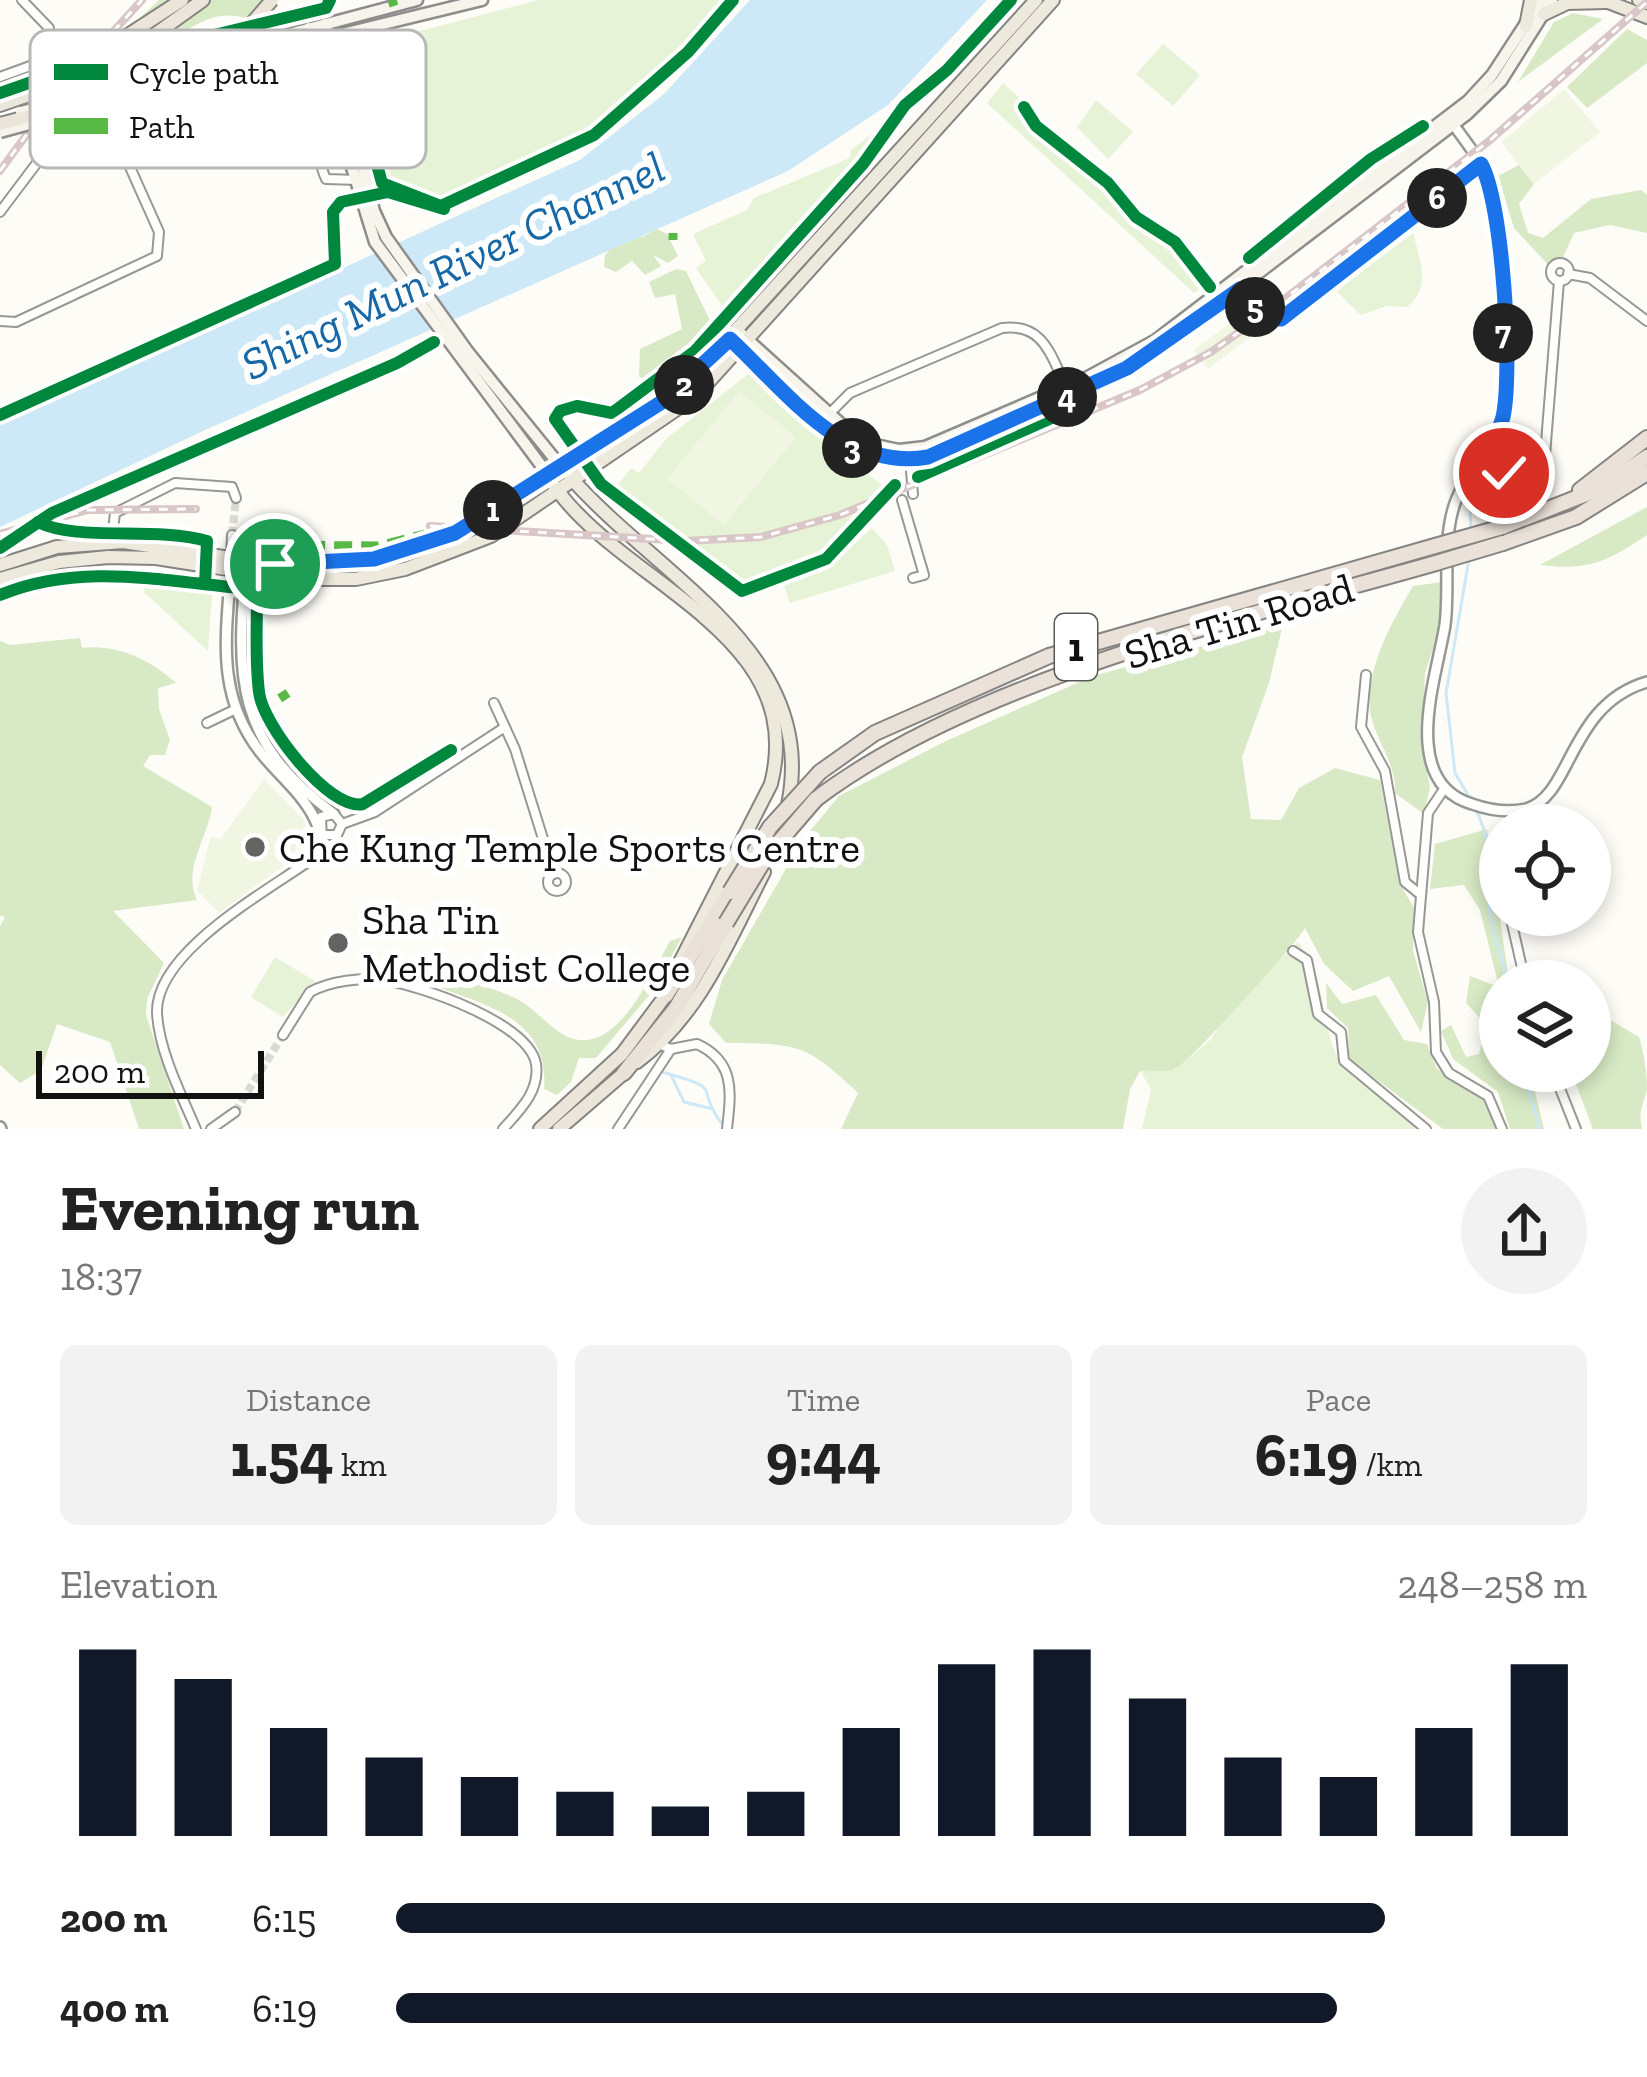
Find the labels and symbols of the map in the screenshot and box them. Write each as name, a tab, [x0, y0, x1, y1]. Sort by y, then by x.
legend	[30, 30, 426, 168]
text: Cycle path	[129, 53, 279, 92]
text: Path	[129, 107, 195, 146]
water label: Shing Mun River Channel	[233, 140, 673, 392]
pin: 6	[1407, 168, 1467, 228]
pin: 5	[1225, 277, 1285, 337]
pin: 7	[1473, 303, 1533, 363]
pin: 2	[654, 355, 714, 415]
pin: 4	[1037, 367, 1097, 427]
pin: 3	[822, 418, 882, 478]
pin	[1453, 422, 1555, 524]
pin: 1	[463, 480, 523, 540]
pin	[224, 513, 326, 615]
street label: Sha Tin Road	[1118, 562, 1360, 680]
road number: 1	[1055, 614, 1097, 680]
place label: Che Kung Temple Sports Centre	[279, 822, 860, 873]
marker: Che Kung Temple Sports Centre	[242, 834, 268, 860]
place label: Sha Tin Methodist College	[362, 894, 690, 993]
marker: Sha Tin Methodist College	[325, 930, 351, 956]
scale bar	[36, 1045, 264, 1098]

